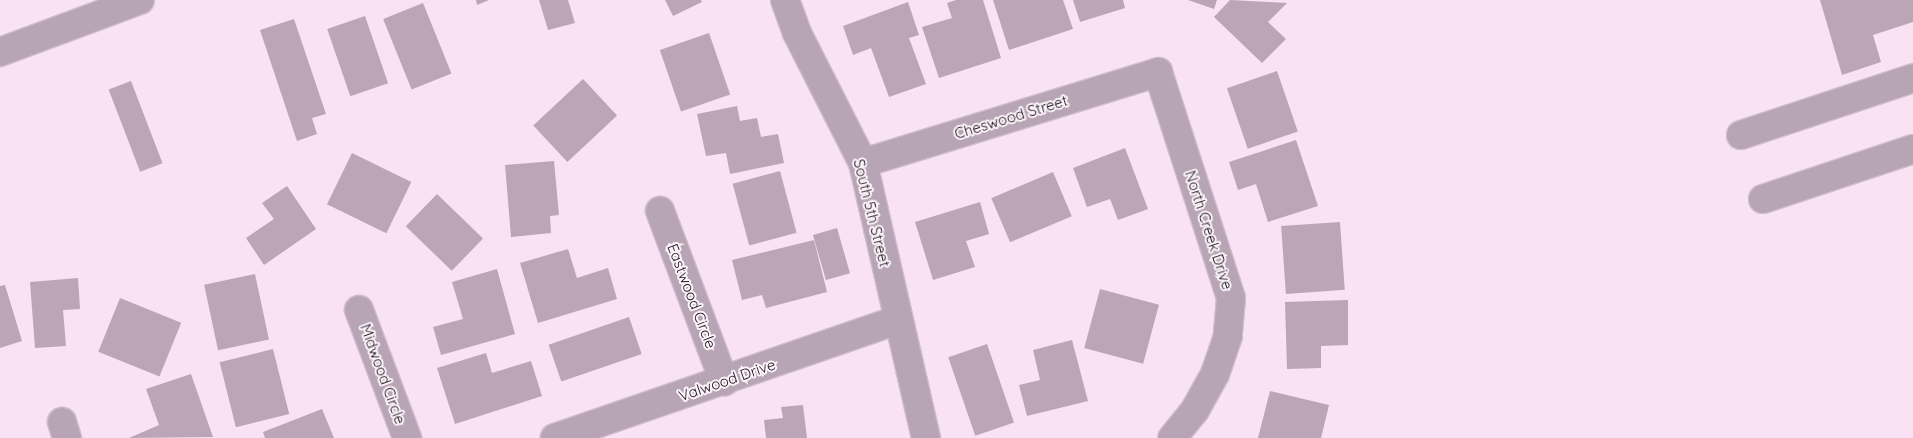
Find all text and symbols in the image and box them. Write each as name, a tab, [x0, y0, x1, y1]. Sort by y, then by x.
street label: Cheswood Street	[952, 91, 1070, 143]
street label: South 5th Street	[850, 157, 894, 269]
street label: North Creek Drive	[1181, 168, 1237, 292]
street label: Eastwood Circle	[664, 241, 720, 351]
street label: Midwood Circle	[357, 321, 409, 427]
street label: Valwood Drive	[676, 355, 778, 405]

